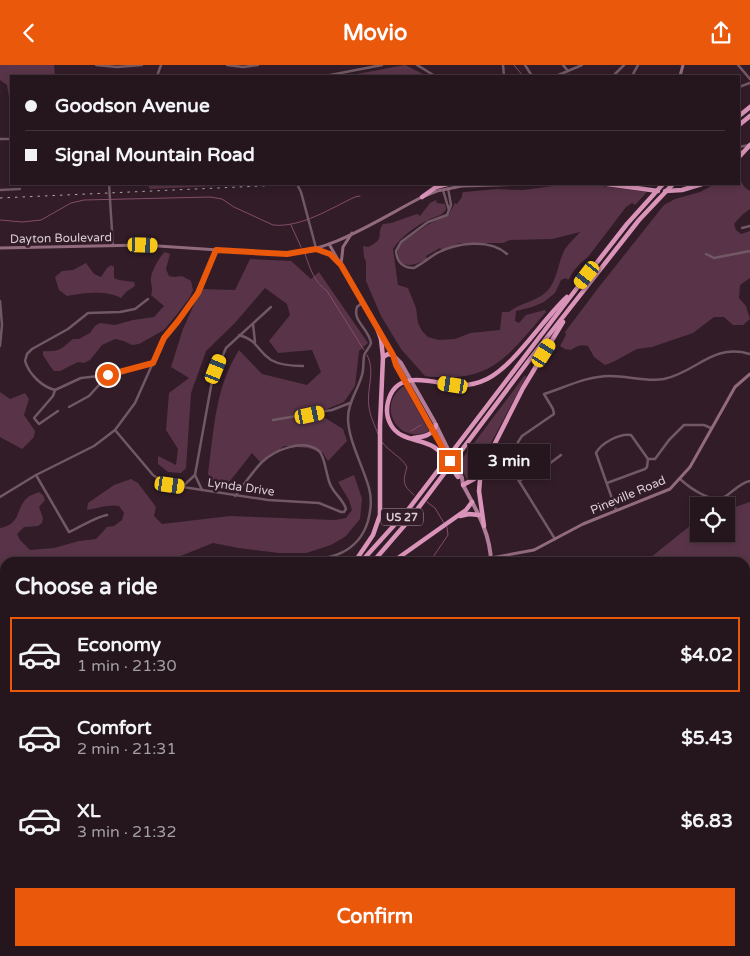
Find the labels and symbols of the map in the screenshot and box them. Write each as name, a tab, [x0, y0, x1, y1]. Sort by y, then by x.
street label: Dayton Boulevard	[10, 230, 112, 246]
car	[127, 237, 158, 253]
car	[571, 259, 602, 291]
car	[529, 336, 558, 370]
car	[203, 352, 228, 386]
route start	[97, 364, 119, 386]
car	[437, 375, 468, 395]
car	[293, 405, 326, 425]
callout: 3 min	[468, 443, 550, 479]
route end	[439, 450, 461, 472]
street label: Pineville Road	[588, 473, 668, 517]
car	[154, 475, 185, 495]
street label: Lynda Drive	[207, 475, 276, 499]
road number: US 27	[381, 509, 423, 526]

